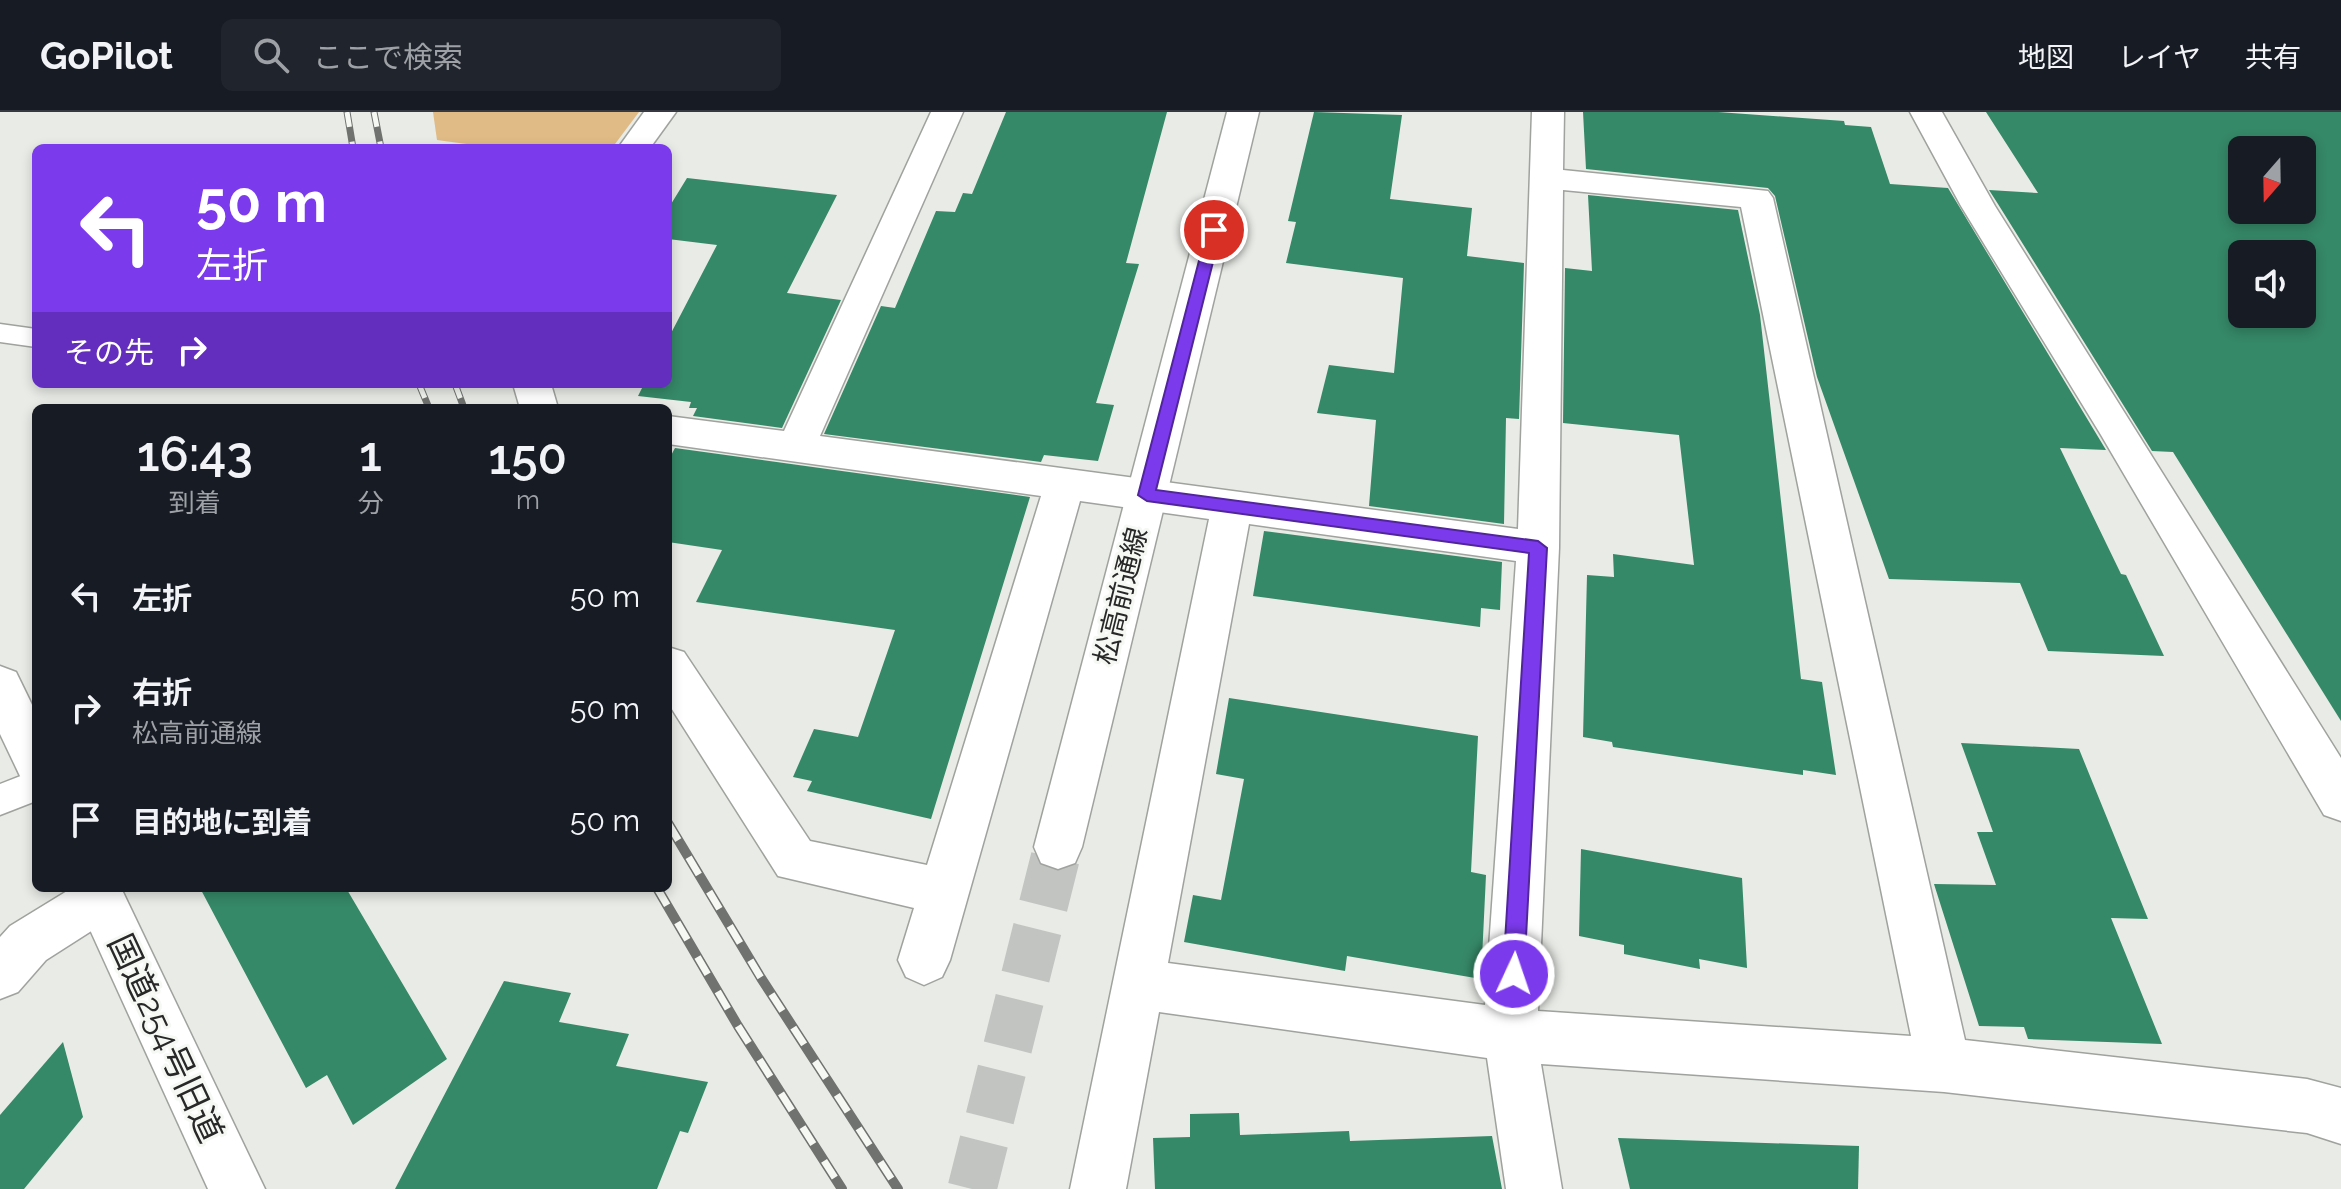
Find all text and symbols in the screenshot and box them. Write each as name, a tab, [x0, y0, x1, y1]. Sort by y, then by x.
search box	[221, 19, 781, 91]
text: GoPilot	[40, 33, 173, 78]
icon: search	[249, 33, 293, 77]
text: ここで検索	[313, 40, 463, 75]
text: 地図	[2018, 41, 2074, 74]
text: レイヤ	[2118, 41, 2201, 74]
text: 共有	[2245, 41, 2301, 74]
north arrow	[2228, 136, 2316, 224]
map controls	[2228, 136, 2316, 328]
text: 50 m	[196, 169, 327, 235]
icon: left	[64, 176, 168, 280]
pin	[1180, 196, 1248, 264]
icon: arrive	[1192, 208, 1236, 252]
button: sound	[2228, 240, 2316, 328]
text: 左折	[196, 244, 268, 286]
icon: right	[170, 328, 214, 372]
text: その先	[64, 335, 154, 370]
text: 16:43	[137, 426, 253, 482]
text: 1	[359, 426, 382, 482]
text: 150	[489, 429, 567, 485]
text: m	[516, 485, 540, 515]
text: 到着	[169, 488, 221, 518]
text: 分	[358, 488, 384, 518]
street label: 松高前通線	[1088, 524, 1154, 668]
icon: left	[64, 574, 108, 618]
text: 50 m	[570, 579, 640, 614]
text: 左折	[132, 581, 192, 616]
text: 右折	[132, 675, 192, 710]
icon: right	[64, 686, 108, 730]
text: 50 m	[570, 691, 640, 726]
text: 松高前通線	[132, 718, 262, 748]
icon: arrive	[64, 798, 108, 842]
text: 50 m	[570, 803, 640, 838]
text: 目的地に到着	[132, 805, 312, 840]
street label: 国道254号旧道	[100, 928, 232, 1148]
position arrow	[1472, 932, 1556, 1016]

